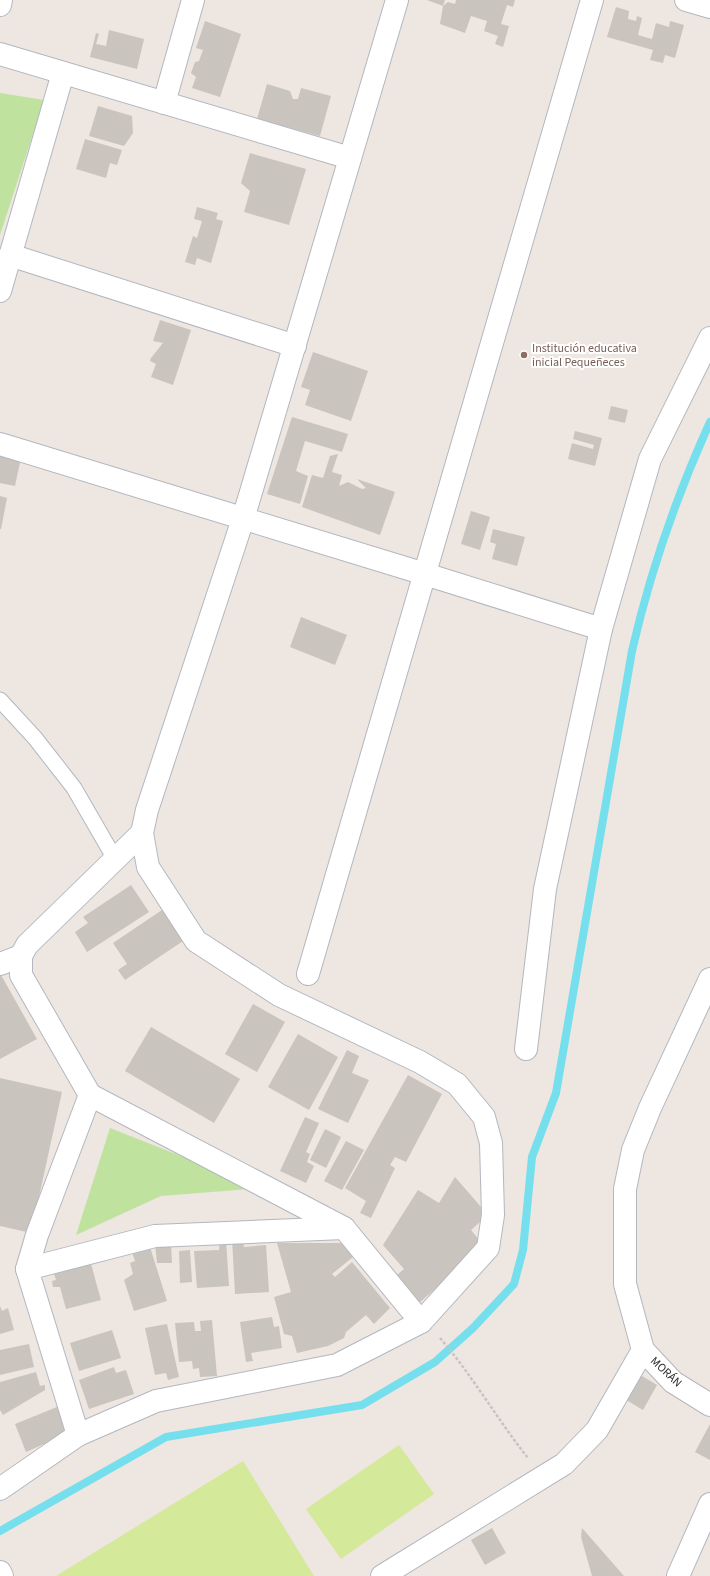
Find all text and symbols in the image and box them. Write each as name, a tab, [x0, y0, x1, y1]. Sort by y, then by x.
place label: Institución educativa inicial Pequeñeces	[532, 340, 637, 371]
marker: Institución educativa inicial Pequeñeces	[519, 350, 529, 360]
street label: MORÁN	[646, 1353, 686, 1391]

